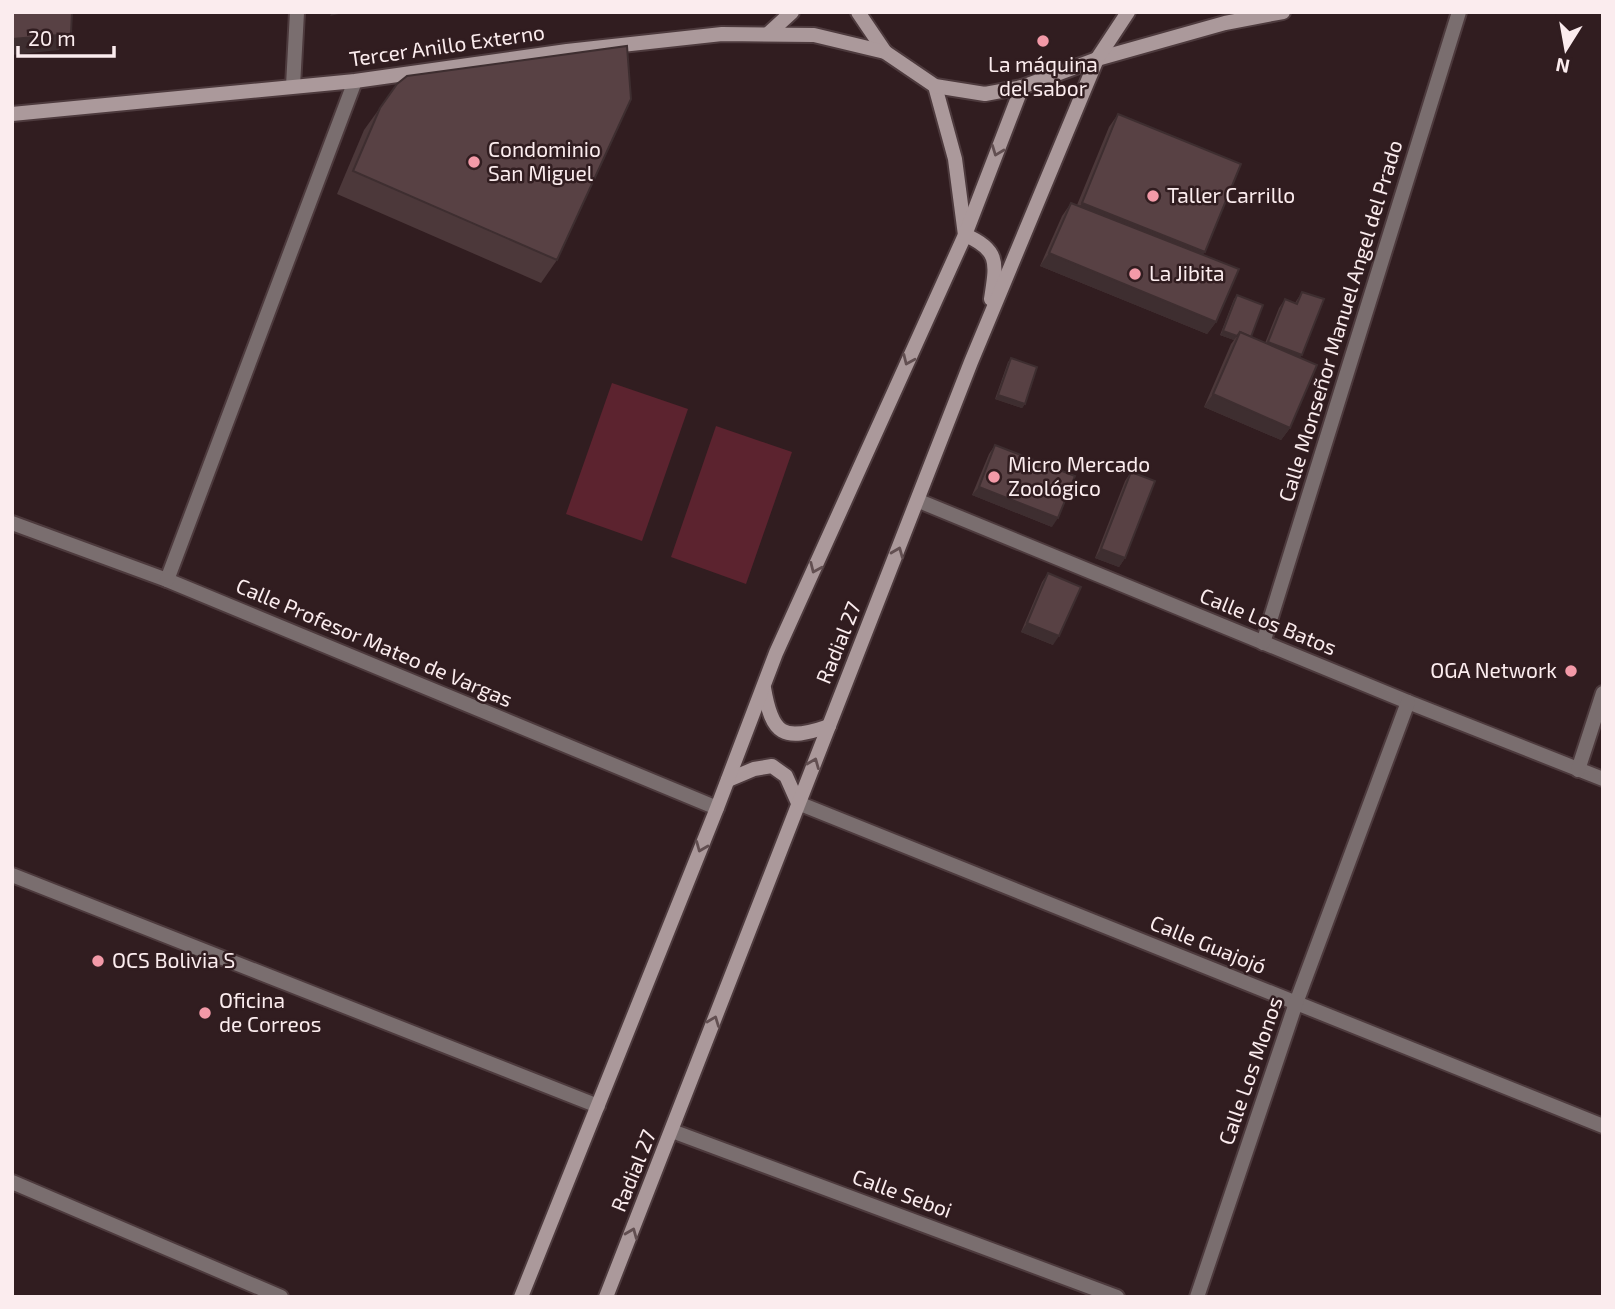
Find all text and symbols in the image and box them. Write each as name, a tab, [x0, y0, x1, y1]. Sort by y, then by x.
scale bar	[18, 14, 114, 58]
north arrow	[1531, 14, 1601, 84]
street label: Tercer Anillo Externo	[347, 18, 546, 71]
text: 20 m	[28, 25, 76, 50]
marker: La máquina del sabor	[1035, 33, 1051, 49]
place label: La máquina del sabor	[988, 51, 1098, 100]
text: N	[1554, 54, 1572, 79]
place label: Condominio San Miguel	[488, 136, 601, 185]
street label: Calle Monseñor Manuel Angel del Prado	[1272, 137, 1407, 505]
one-way arrow	[992, 145, 1006, 157]
marker: Condominio San Miguel	[466, 154, 482, 170]
place label: Taller Carrillo	[1167, 182, 1295, 207]
marker: Taller Carrillo	[1145, 188, 1161, 204]
place label: La Jibita	[1149, 260, 1225, 285]
marker: La Jibita	[1127, 266, 1143, 282]
one-way arrow	[902, 353, 916, 366]
place label: Micro Mercado Zoológico	[1008, 451, 1150, 500]
marker: Micro Mercado Zoológico	[986, 469, 1002, 485]
one-way arrow	[890, 547, 904, 559]
one-way arrow	[809, 561, 823, 573]
street label: Calle Profesor Mateo de Vargas	[233, 572, 517, 711]
street label: Calle Los Batos	[1197, 582, 1341, 659]
street label: Radial 27	[810, 598, 865, 687]
place label: OGA Network	[1430, 657, 1557, 682]
marker: OGA Network	[1563, 663, 1579, 679]
one-way arrow	[805, 758, 819, 770]
one-way arrow	[696, 840, 710, 852]
street label: Calle Guajojó	[1146, 909, 1270, 979]
place label: OCS Bolivia S	[112, 947, 235, 972]
marker: OCS Bolivia S	[90, 953, 106, 969]
place label: Oficina de Correos	[219, 987, 321, 1036]
street label: Calle Los Monos	[1213, 993, 1287, 1148]
marker: Oficina de Correos	[197, 1005, 213, 1021]
one-way arrow	[706, 1016, 720, 1028]
street label: Radial 27	[605, 1126, 660, 1215]
street label: Calle Seboi	[849, 1163, 956, 1222]
one-way arrow	[623, 1228, 637, 1240]

